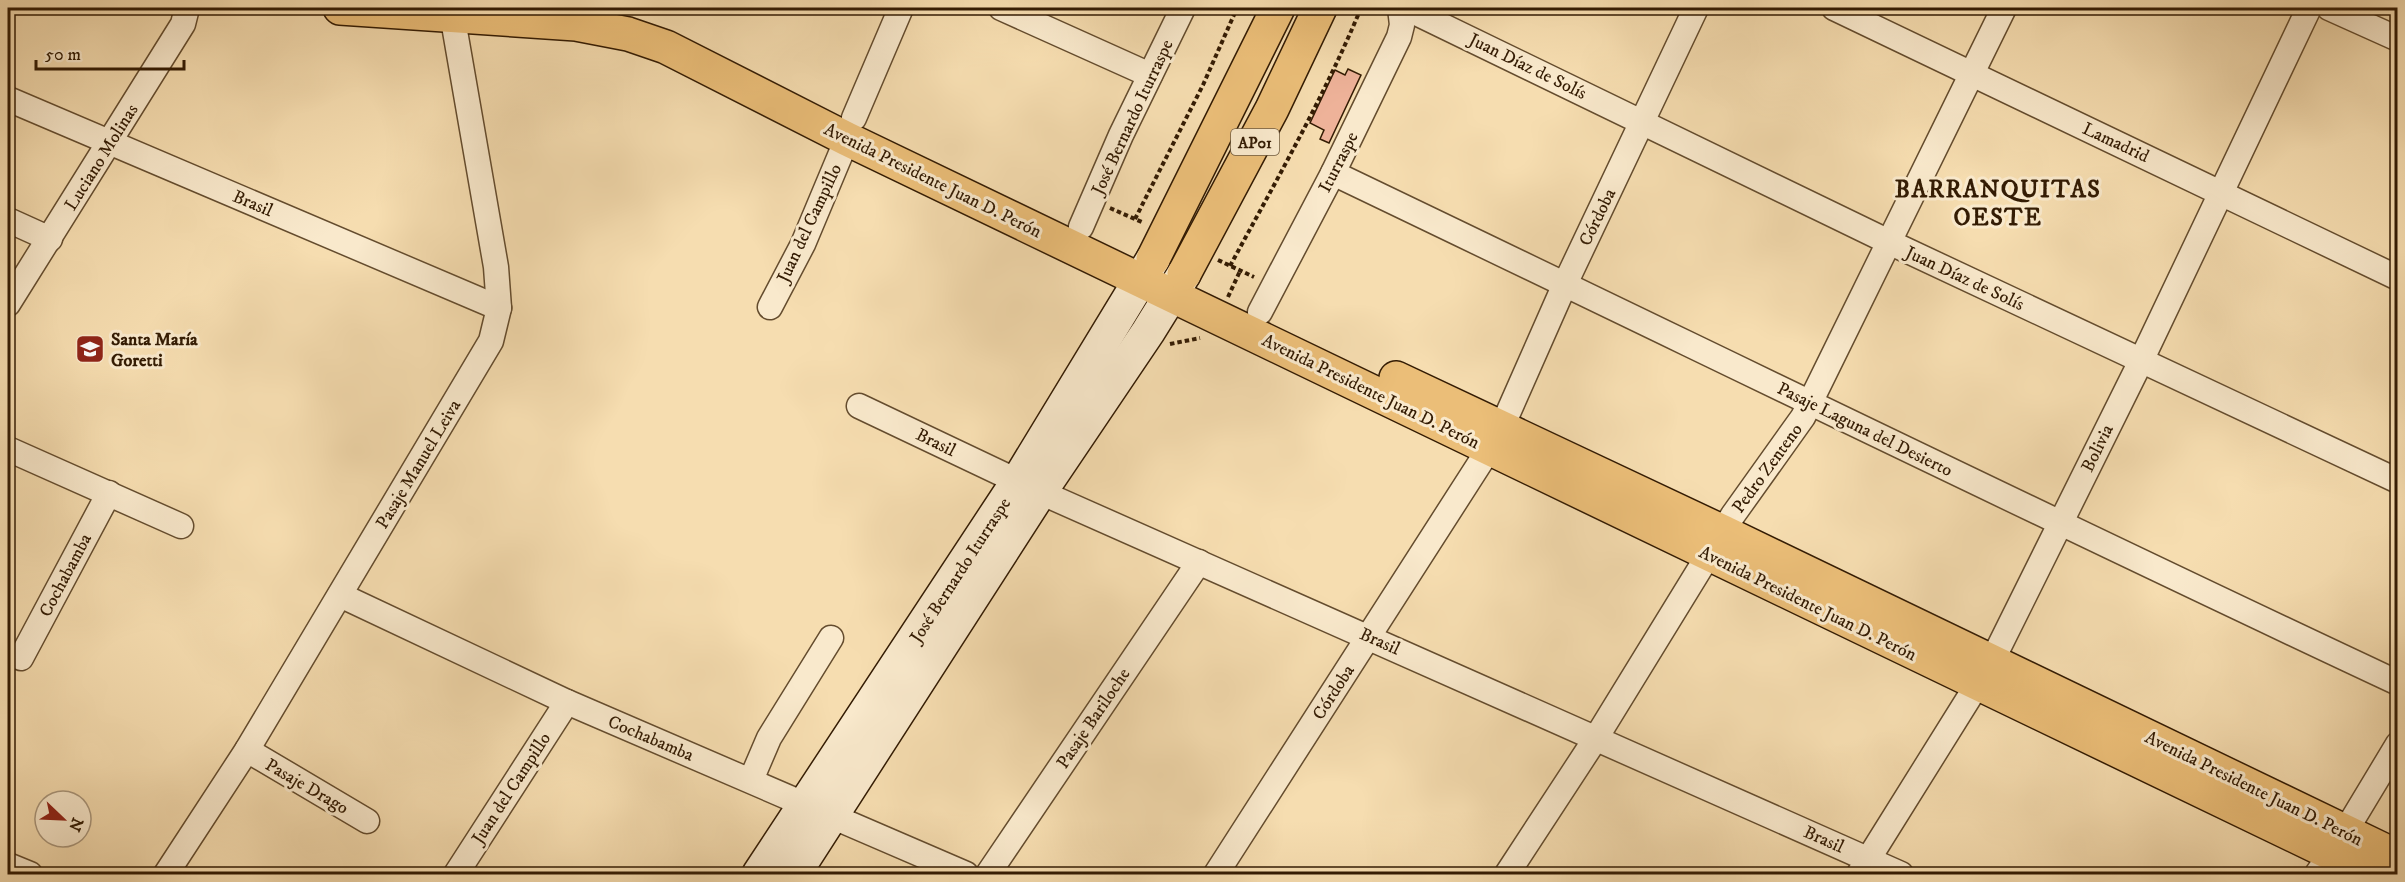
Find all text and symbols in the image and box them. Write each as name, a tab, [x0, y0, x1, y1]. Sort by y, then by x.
street label: Juan Díaz de Solís	[1463, 28, 1590, 105]
scale bar	[36, 33, 184, 71]
street label: José Bernardo Iturraspe	[1086, 36, 1179, 200]
text: 50 m	[45, 44, 81, 66]
street label: Luciano Molinas	[60, 100, 143, 215]
street label: Lamadrid	[2079, 118, 2152, 168]
street label: Avenida Presidente Juan D. Perón	[820, 119, 1045, 243]
street label: Iturraspe	[1314, 128, 1363, 196]
road number: AP01	[1231, 129, 1279, 155]
street label: Juan del Campillo	[772, 160, 847, 288]
district label: BARRANQUITAS OESTE	[1895, 175, 2101, 233]
street label: Córdoba	[1575, 185, 1621, 250]
street label: Brasil	[229, 186, 277, 222]
street label: Juan Díaz de Solís	[1900, 241, 2027, 316]
place label: Santa María Goretti	[111, 329, 198, 372]
street label: Avenida Presidente Juan D. Perón	[1258, 330, 1483, 454]
school or university icon: Santa María Goretti	[74, 333, 106, 365]
street label: Pasaje Laguna del Desierto	[1773, 378, 1956, 482]
street label: Pasaje Manuel Leiva	[372, 396, 466, 533]
street label: Pedro Zenteno	[1728, 419, 1808, 518]
street label: Bolivia	[2077, 421, 2119, 476]
street label: Brasil	[912, 424, 960, 462]
street label: José Bernardo Iturraspe	[905, 494, 1016, 649]
street label: Cochabamba	[35, 530, 97, 621]
street label: Avenida Presidente Juan D. Perón	[1695, 542, 1920, 666]
street label: Brasil	[1356, 623, 1404, 661]
street label: Córdoba	[1308, 661, 1360, 724]
street label: Pasaje Bariloche	[1052, 664, 1136, 773]
street label: Cochabamba	[604, 711, 697, 767]
street label: Avenida Presidente Juan D. Perón	[2141, 727, 2366, 851]
street label: Juan del Campillo	[467, 728, 556, 850]
street label: Pasaje Drago	[261, 754, 352, 820]
north arrow	[33, 789, 93, 849]
text: N	[64, 815, 88, 834]
street label: Brasil	[1800, 821, 1848, 859]

